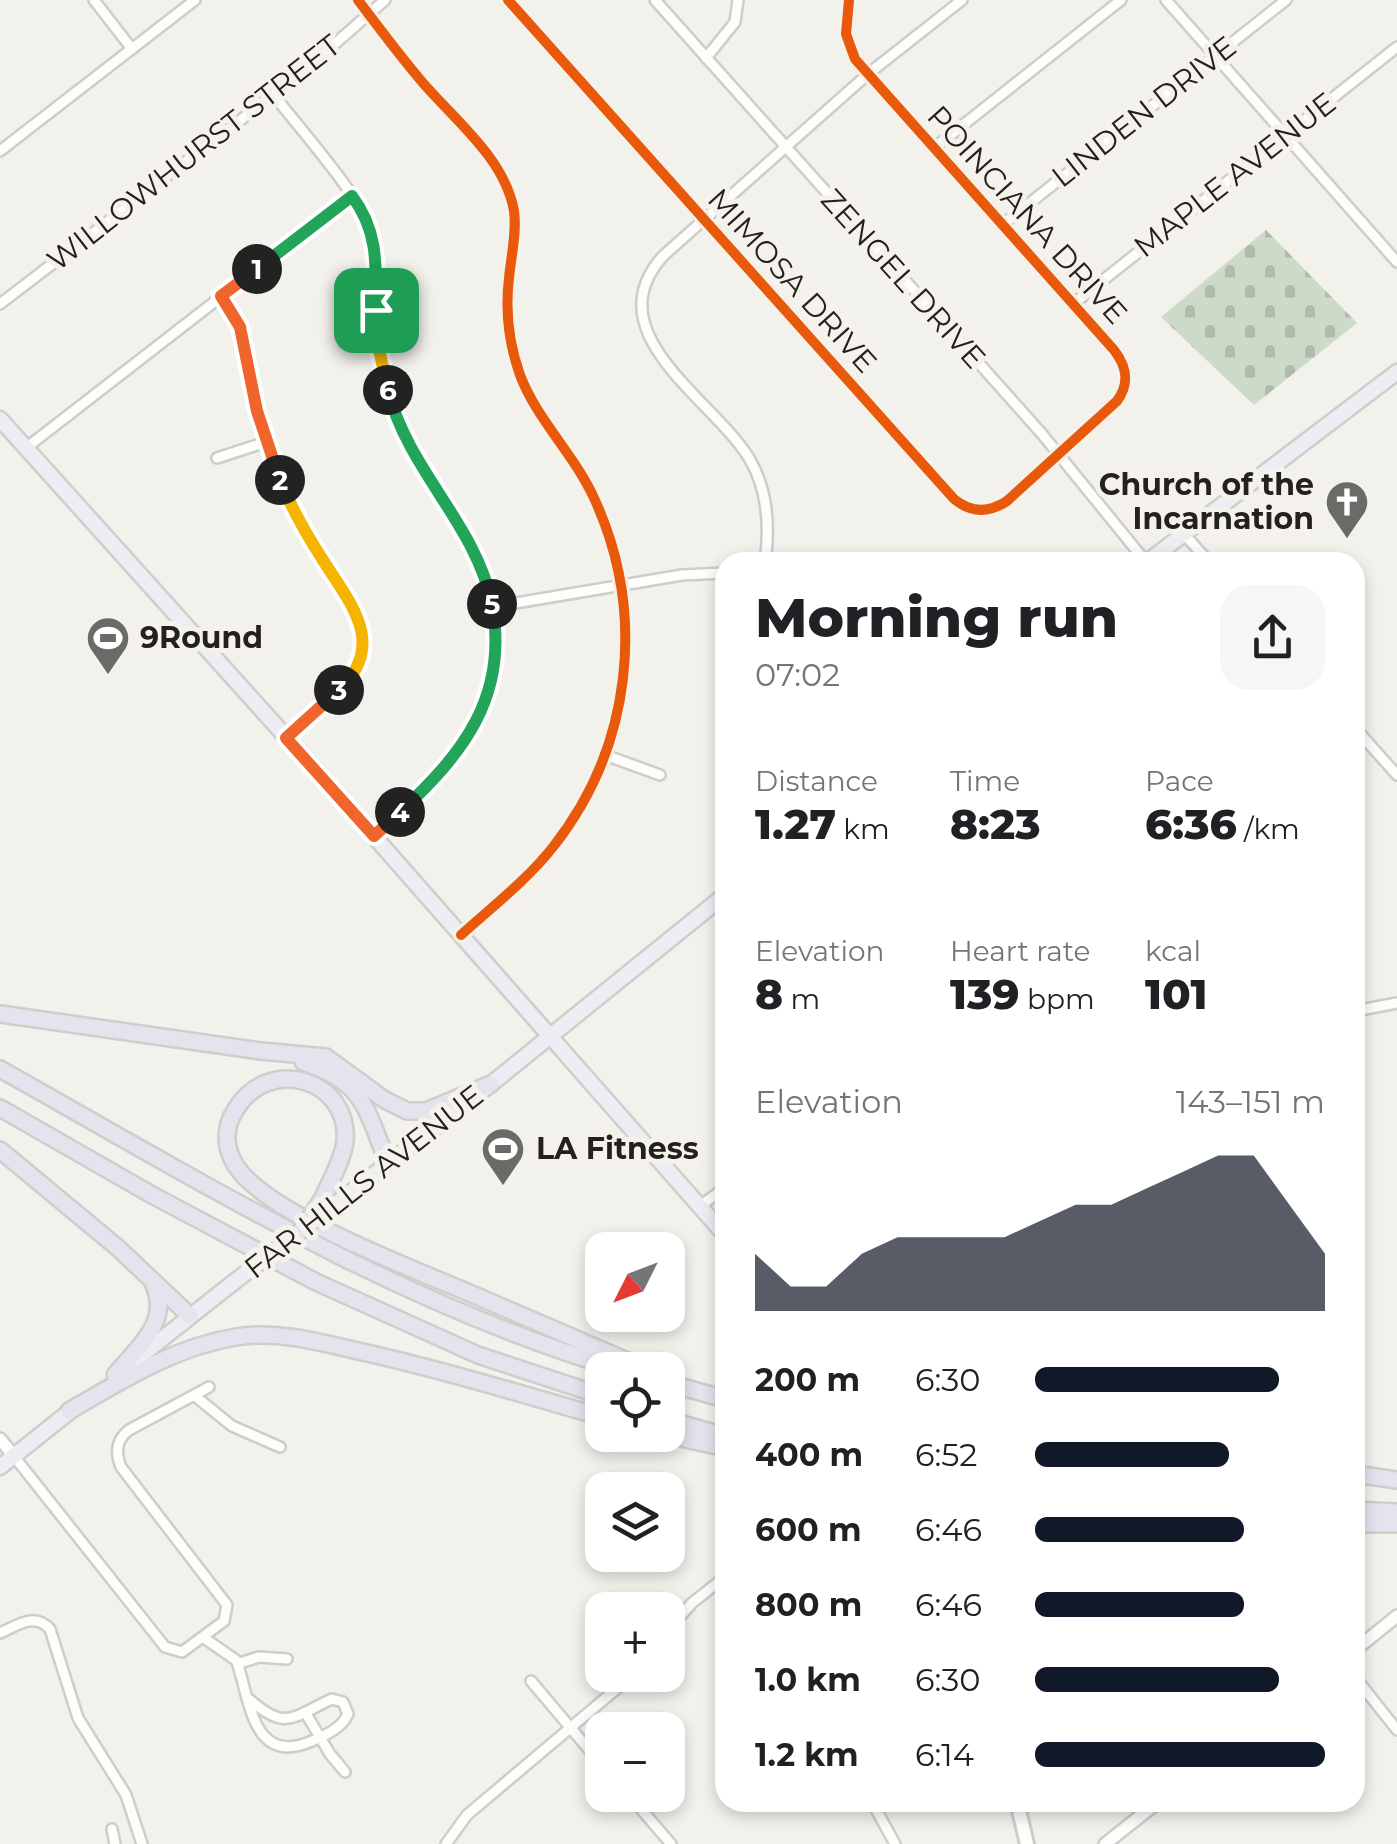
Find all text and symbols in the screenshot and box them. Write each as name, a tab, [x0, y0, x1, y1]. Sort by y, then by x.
street label: WILLOWHURST STREET	[40, 26, 348, 279]
street label: LINDEN DRIVE	[1044, 28, 1243, 195]
street label: MAPLE AVENUE	[1126, 84, 1343, 265]
street label: POINCIANA DRIVE	[919, 98, 1135, 332]
street label: MIMOSA DRIVE	[700, 181, 885, 380]
street label: ZENGEL DRIVE	[813, 181, 994, 376]
pin: 1	[232, 244, 282, 294]
text: 1	[252, 252, 262, 286]
pin	[334, 268, 419, 353]
icon: arrive	[349, 283, 404, 338]
pin: 6	[363, 365, 413, 415]
text: 6	[379, 373, 397, 407]
pin: 2	[255, 455, 305, 505]
text: 2	[272, 463, 288, 497]
place label: Church of the Incarnation	[1099, 466, 1314, 537]
church icon: Church of the Incarnation	[1324, 479, 1370, 540]
pin: 5	[467, 579, 517, 629]
text: Morning run	[755, 584, 1118, 651]
button: share	[1220, 585, 1325, 690]
text: 5	[484, 587, 500, 621]
sports icon: 9Round	[85, 615, 131, 676]
place label: 9Round	[140, 619, 263, 656]
text: 07:02	[755, 655, 840, 694]
pin: 3	[314, 665, 364, 715]
text: 3	[331, 673, 347, 707]
text: Distance	[755, 764, 878, 798]
text: Time	[950, 764, 1020, 798]
text: Pace	[1145, 764, 1214, 798]
pin: 4	[375, 787, 425, 837]
text: 4	[390, 795, 410, 829]
text: 1.27	[755, 798, 836, 850]
text: 8:23	[950, 798, 1040, 850]
text: 6:36	[1145, 798, 1237, 850]
text: km	[836, 812, 890, 846]
text: /km	[1237, 812, 1300, 846]
text: Elevation	[755, 934, 884, 968]
text: Heart rate	[950, 934, 1091, 968]
text: kcal	[1145, 934, 1201, 968]
text: 8	[755, 968, 783, 1020]
text: 139	[950, 968, 1020, 1020]
text: 101	[1145, 968, 1208, 1020]
text: m	[783, 982, 820, 1016]
text: bpm	[1020, 982, 1095, 1016]
street label: FAR HILLS AVENUE	[237, 1077, 491, 1286]
text: Elevation	[755, 1082, 903, 1121]
text: 143–151 m	[1176, 1082, 1325, 1121]
sports icon: LA Fitness	[480, 1126, 526, 1187]
place label: LA Fitness	[536, 1130, 699, 1167]
north arrow	[585, 1232, 685, 1332]
map controls	[585, 1232, 685, 1812]
button: locate	[585, 1352, 685, 1452]
text: 200 m	[755, 1360, 860, 1399]
text: 6:30	[915, 1360, 981, 1399]
text: 400 m	[755, 1435, 863, 1474]
text: 6:52	[915, 1435, 977, 1474]
button: layers	[585, 1472, 685, 1572]
text: 600 m	[755, 1510, 861, 1549]
text: 6:46	[915, 1510, 982, 1549]
text: 800 m	[755, 1585, 862, 1624]
text: 6:46	[915, 1585, 982, 1624]
button: +	[585, 1592, 685, 1692]
text: 1.0 km	[755, 1660, 861, 1699]
text: 6:30	[915, 1660, 981, 1699]
button: −	[585, 1712, 685, 1812]
text: 1.2 km	[755, 1735, 859, 1774]
text: 6:14	[915, 1735, 974, 1774]

